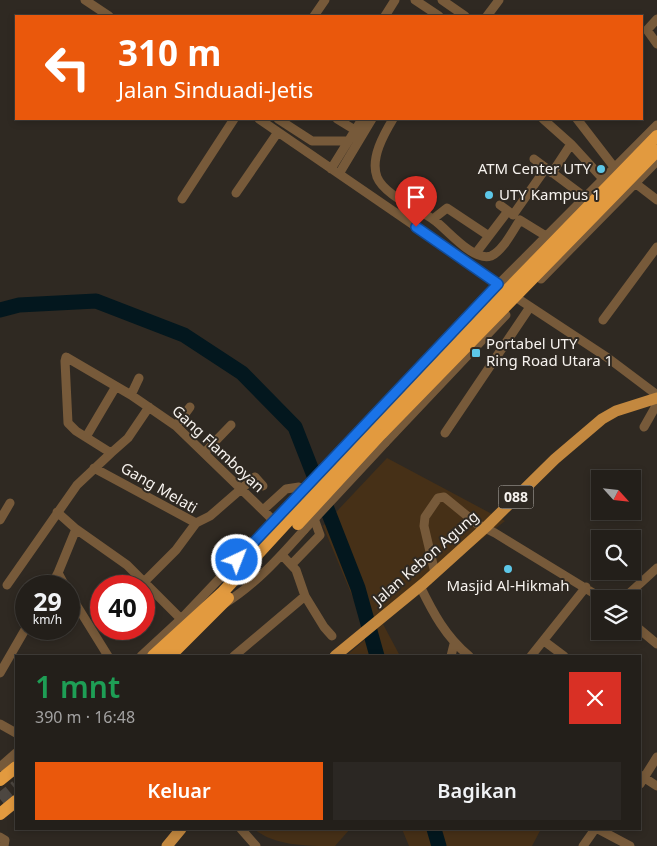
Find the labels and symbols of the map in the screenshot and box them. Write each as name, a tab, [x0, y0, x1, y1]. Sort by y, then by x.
place label: ATM Center UTY	[478, 158, 592, 178]
marker: ATM Center UTY	[595, 163, 607, 175]
pin	[395, 176, 437, 227]
place label: UTY Kampus 1	[499, 184, 601, 204]
marker: UTY Kampus 1	[483, 189, 495, 201]
place label: Portabel UTY Ring Road Utara 1	[486, 333, 613, 370]
marker: Portabel UTY Ring Road Utara 1	[470, 347, 482, 359]
street label: Gang Flamboyan	[168, 400, 269, 496]
street label: Gang Melati	[118, 457, 201, 517]
north arrow	[591, 470, 641, 520]
road number: 088	[498, 486, 534, 508]
street label: Jalan Kebon Agung	[367, 506, 482, 610]
position arrow	[210, 533, 262, 585]
marker: Masjid Al-Hikmah	[502, 563, 514, 575]
speed limit sign: 40	[90, 575, 155, 640]
place label: Masjid Al-Hikmah	[446, 575, 570, 595]

